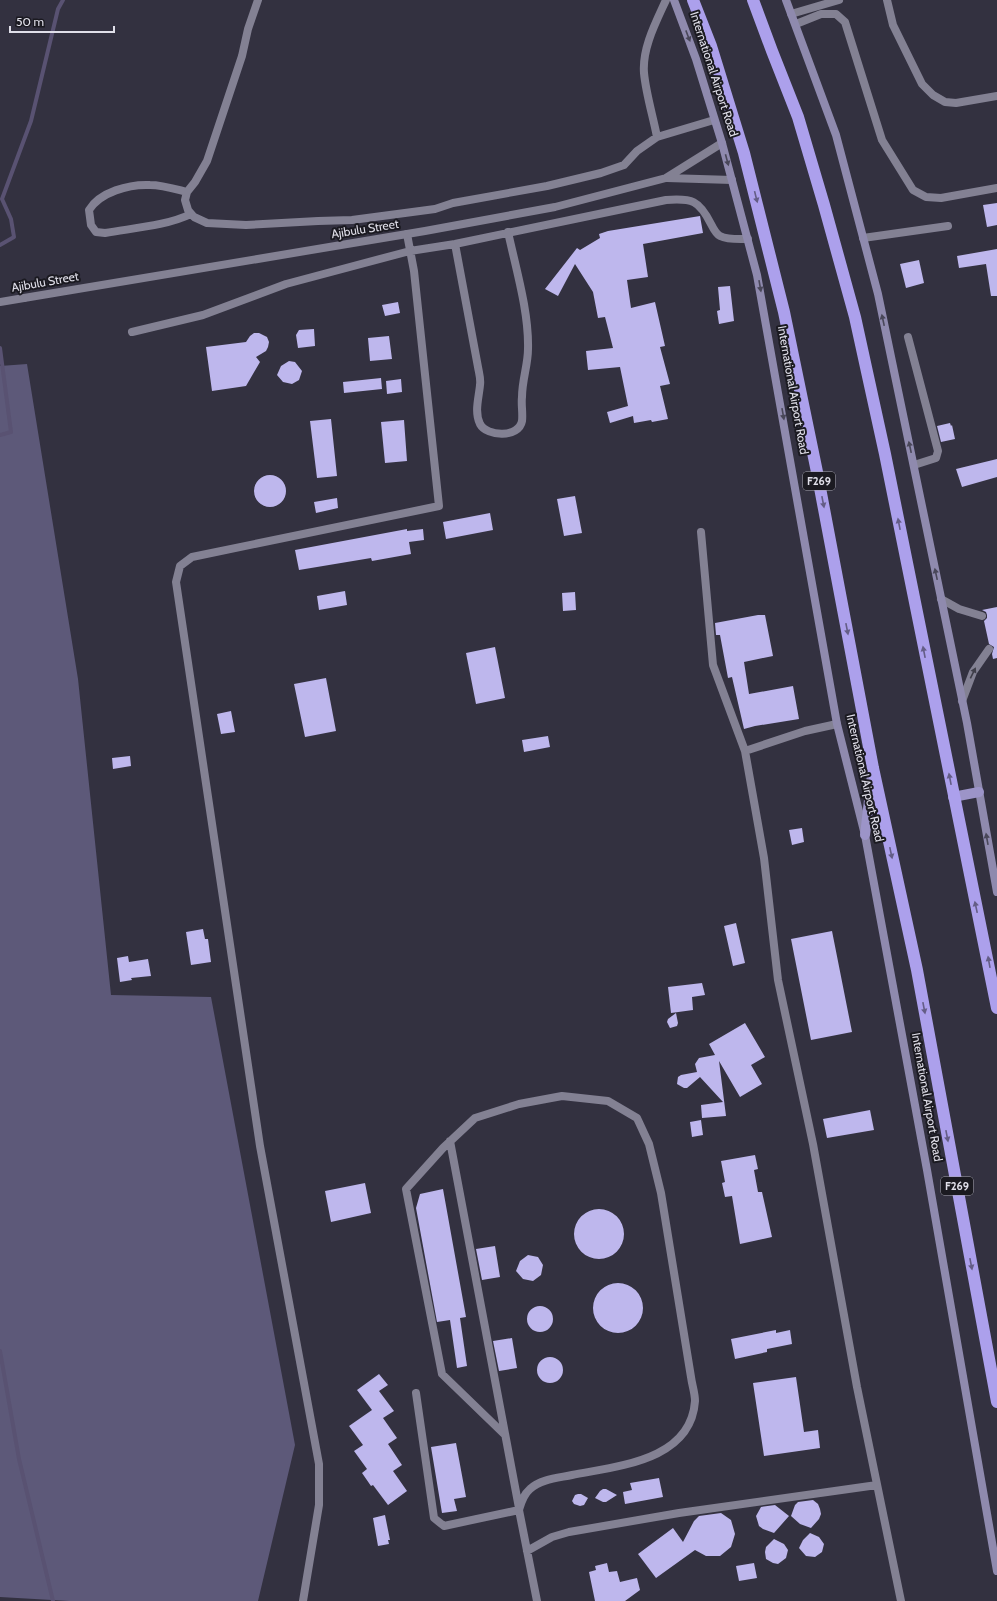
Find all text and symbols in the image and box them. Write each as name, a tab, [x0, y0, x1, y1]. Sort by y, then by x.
scale bar	[10, 8, 114, 34]
street label: International Airport Road	[687, 9, 742, 138]
text: 50 m	[16, 14, 44, 29]
one-way arrow	[685, 31, 691, 43]
one-way arrow	[724, 155, 730, 167]
one-way arrow	[754, 191, 760, 203]
street label: Ajibulu Street	[330, 216, 400, 241]
street label: Ajibulu Street	[10, 268, 80, 295]
one-way arrow	[757, 280, 763, 292]
one-way arrow	[880, 314, 886, 326]
street label: International Airport Road	[775, 324, 812, 456]
one-way arrow	[780, 408, 786, 420]
one-way arrow	[906, 441, 912, 453]
road number: F269	[803, 472, 835, 490]
one-way arrow	[820, 496, 826, 508]
one-way arrow	[895, 518, 901, 530]
one-way arrow	[933, 568, 939, 581]
one-way arrow	[844, 623, 850, 636]
one-way arrow	[921, 646, 927, 658]
one-way arrow	[970, 668, 977, 679]
street label: International Airport Road	[843, 713, 887, 843]
one-way arrow	[946, 773, 952, 785]
one-way arrow	[984, 833, 990, 846]
one-way arrow	[889, 847, 895, 859]
one-way arrow	[972, 901, 978, 913]
one-way arrow	[985, 956, 991, 968]
one-way arrow	[921, 1002, 927, 1014]
street label: International Airport Road	[909, 1031, 946, 1163]
one-way arrow	[945, 1130, 951, 1142]
road number: F269	[941, 1177, 973, 1195]
one-way arrow	[969, 1258, 975, 1270]

